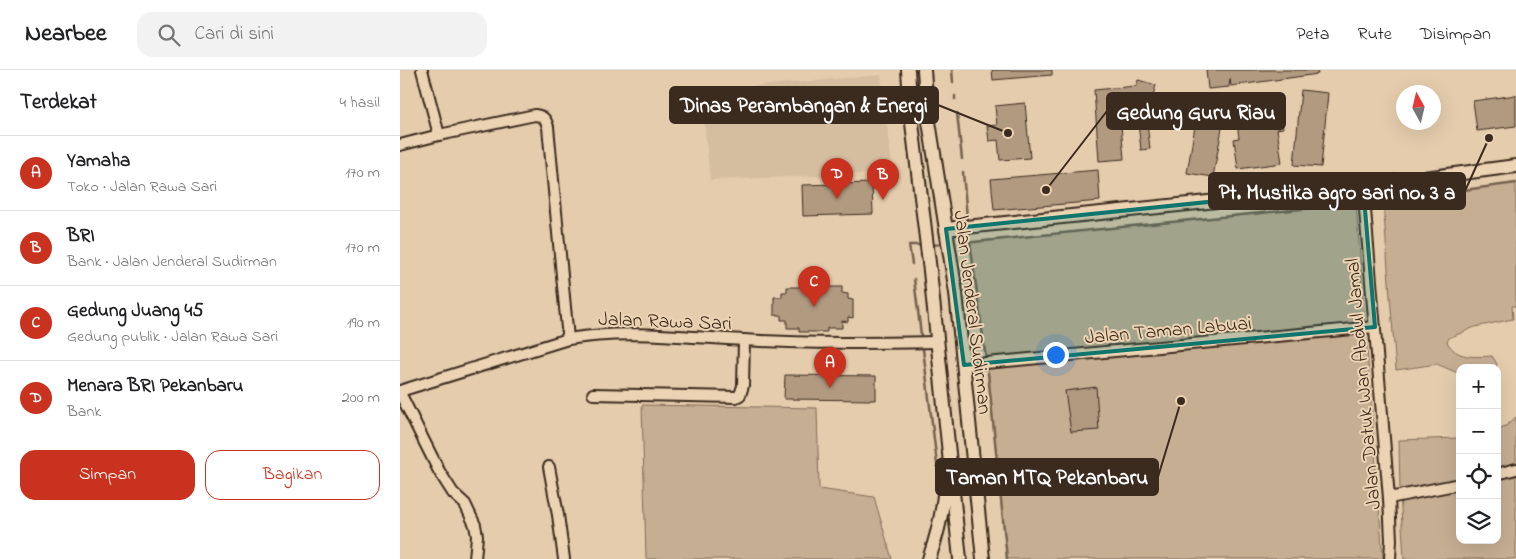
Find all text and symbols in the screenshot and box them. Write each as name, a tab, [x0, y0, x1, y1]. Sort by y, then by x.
search box	[137, 12, 487, 57]
text: Nearbee	[25, 17, 107, 52]
icon: search	[155, 21, 183, 49]
text: Cari di sini	[195, 21, 274, 48]
text: Peta	[1296, 22, 1329, 48]
text: Rute	[1357, 22, 1392, 48]
text: Disimpan	[1420, 22, 1491, 48]
north arrow	[1396, 85, 1441, 130]
callout: Dinas Perambangan & Energi	[670, 87, 938, 123]
text: Terdekat	[20, 88, 97, 118]
text: 4 hasil	[339, 91, 380, 115]
text: Dinas Perambangan & Energi	[679, 92, 928, 124]
callout: Gedung Guru Riau	[1107, 93, 1285, 129]
text: Gedung Guru Riau	[1117, 99, 1275, 131]
text: Yamaha	[67, 148, 130, 175]
pin: D	[821, 158, 853, 199]
pin: B	[867, 159, 899, 200]
text: A	[31, 161, 41, 185]
text: 170 m	[345, 161, 380, 185]
callout: Pt. Mustika agro sari no. 3 a	[1209, 173, 1465, 209]
text: Toko · Jalan Rawa Sari	[67, 175, 217, 199]
text: Pt. Mustika agro sari no. 3 a	[1219, 179, 1455, 211]
street label: Jalan Jenderal Sudirman	[945, 209, 998, 416]
text: BRI	[67, 223, 95, 250]
text: B	[31, 236, 41, 260]
text: 170 m	[345, 236, 380, 260]
text: Bank · Jalan Jenderal Sudirman	[67, 250, 277, 274]
street label: Jalan Datuk Wan Abdul Jamal	[1339, 257, 1390, 511]
pin: C	[798, 266, 830, 307]
text: Gedung Juang 45	[67, 298, 203, 325]
street label: Jalan Rawa Sari	[598, 306, 732, 339]
street label: Jalan Taman Labuai	[1083, 310, 1253, 353]
text: C	[32, 311, 40, 335]
text: 190 m	[347, 311, 380, 335]
text: Gedung publik · Jalan Rawa Sari	[67, 325, 278, 349]
your location	[1043, 342, 1069, 368]
pin: A	[814, 347, 846, 388]
map controls	[1456, 364, 1501, 544]
button: +	[1456, 364, 1501, 409]
text: Menara BRI Pekanbaru	[67, 373, 243, 400]
text: D	[30, 386, 42, 410]
text: 200 m	[342, 386, 380, 410]
text: Bank	[67, 400, 101, 424]
button: −	[1456, 409, 1501, 454]
button: Simpan	[20, 450, 195, 500]
button: Bagikan	[205, 450, 380, 500]
button: locate	[1456, 454, 1501, 499]
callout: Taman MTQ Pekanbaru	[936, 459, 1158, 495]
text: Taman MTQ Pekanbaru	[946, 464, 1148, 494]
button: layers	[1456, 499, 1501, 544]

